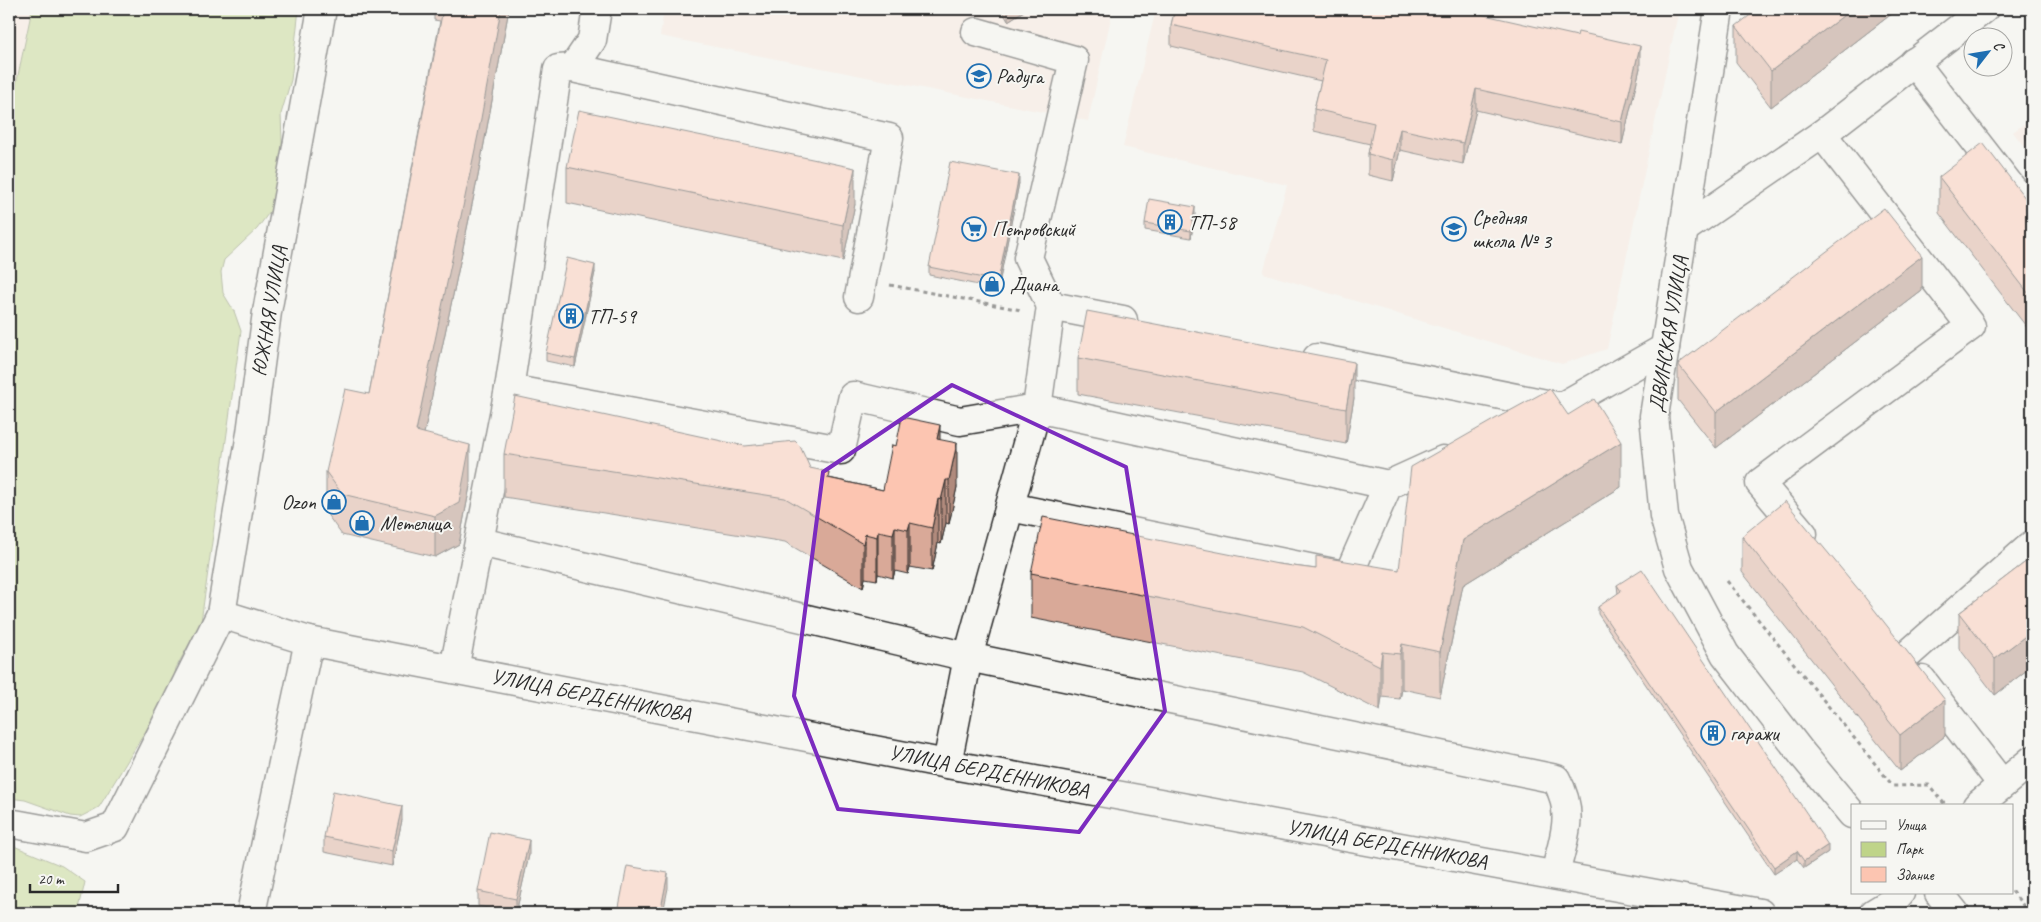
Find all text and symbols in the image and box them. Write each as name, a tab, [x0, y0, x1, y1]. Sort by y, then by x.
north arrow	[1964, 28, 2014, 78]
text: С	[1990, 38, 2009, 55]
school or university icon: Радуга	[966, 63, 992, 89]
place label: Радуга	[996, 63, 1045, 89]
place label: Средняя школа № 3	[1472, 204, 1553, 254]
building icon: ТП-58	[1157, 209, 1183, 235]
place label: ТП-58	[1188, 209, 1239, 235]
supermarket icon: Петровский	[961, 216, 987, 242]
place label: Петровский	[992, 216, 1077, 242]
school or university icon: Средняя школа № 3	[1441, 216, 1467, 242]
street label: ЮЖНАЯ УЛИЦА	[246, 244, 292, 378]
street label: ДВИНСКАЯ УЛИЦА	[1643, 254, 1693, 414]
shop icon: Диана	[979, 271, 1005, 297]
place label: Диана	[1010, 271, 1061, 297]
building icon: ТП-59	[558, 303, 584, 329]
place label: ТП-59	[588, 303, 638, 329]
place label: Ozon	[281, 489, 317, 515]
shop icon: Ozon	[321, 489, 347, 515]
shop icon: Метелица	[349, 510, 375, 536]
place label: Метелица	[380, 510, 453, 536]
street label: УЛИЦА БЕРДЕННИКОВА	[489, 663, 693, 727]
building icon: гаражи	[1700, 720, 1726, 746]
place label: гаражи	[1730, 720, 1781, 746]
street label: УЛИЦА БЕРДЕННИКОВА	[887, 739, 1091, 803]
legend	[1851, 804, 2014, 894]
street label: УЛИЦА БЕРДЕННИКОВА	[1285, 814, 1490, 874]
text: Улица	[1896, 816, 1927, 835]
text: Парк	[1896, 840, 1924, 859]
scale bar	[30, 862, 118, 894]
text: Здание	[1896, 866, 1935, 885]
text: 20 m	[38, 870, 65, 889]

